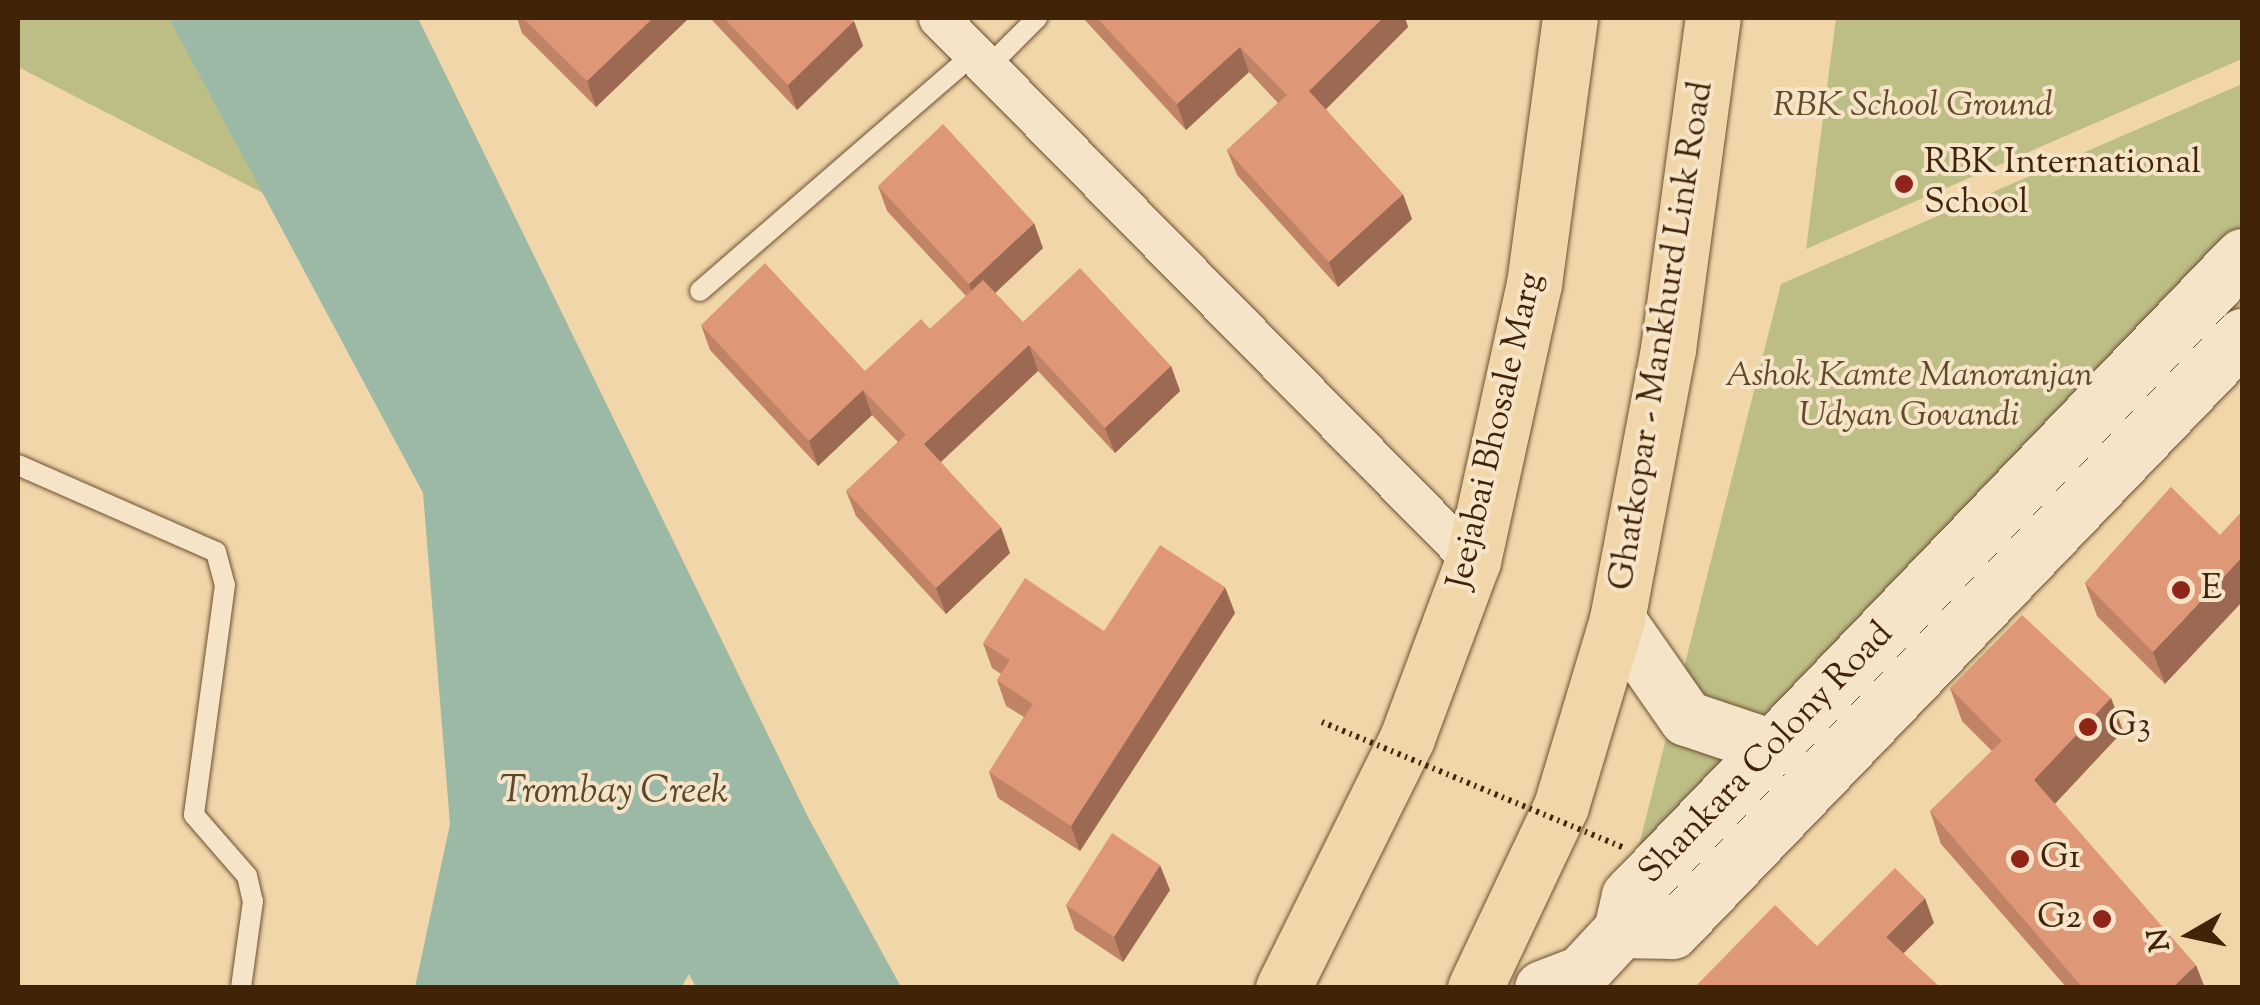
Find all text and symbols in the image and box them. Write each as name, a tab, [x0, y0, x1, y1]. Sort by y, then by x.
street label: Ghatkopar - Mankhurd Link Road	[1602, 78, 1724, 594]
park label: RBK School Ground	[1773, 86, 2053, 128]
place label: RBK International School	[1924, 143, 2201, 225]
marker: RBK International School	[1893, 173, 1915, 195]
street label: Jeejabai Bhosale Marg	[1440, 269, 1554, 593]
park label: Ashok Kamte Manoranjan Udyan Govandi	[1725, 356, 2093, 438]
place label: E	[2201, 569, 2222, 611]
marker: E	[2170, 579, 2192, 601]
street label: Shankara Colony Road	[1631, 614, 1903, 894]
place label: G3	[2108, 706, 2151, 748]
marker: G3	[2077, 716, 2099, 738]
water label: Trombay Creek	[500, 771, 728, 817]
place label: G1	[2040, 838, 2081, 880]
marker: G1	[2009, 848, 2031, 870]
north arrow	[2140, 885, 2240, 985]
place label: G2	[2037, 898, 2082, 940]
marker: G2	[2091, 908, 2113, 930]
text: N	[2139, 926, 2182, 954]

